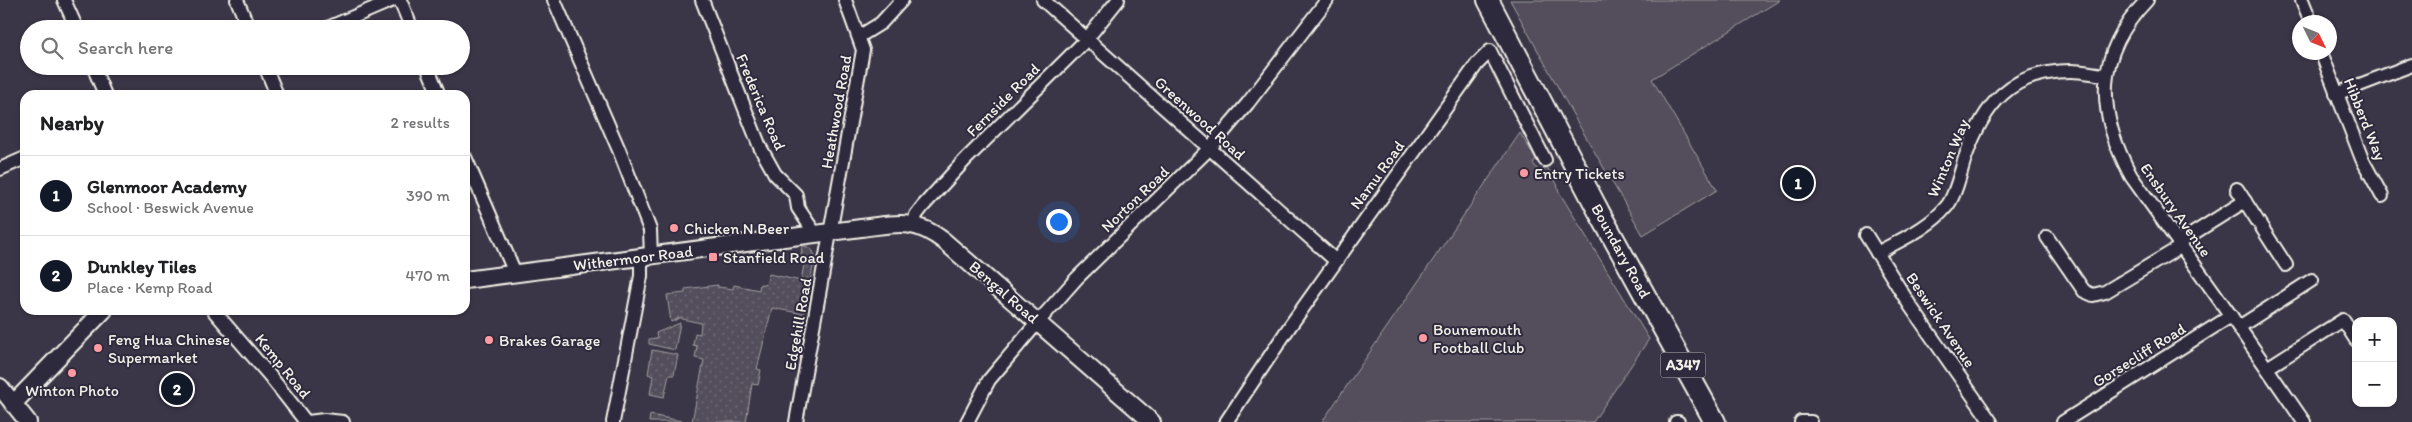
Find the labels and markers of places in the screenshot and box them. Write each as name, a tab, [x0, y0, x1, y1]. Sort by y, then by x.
place label: Entry Tickets	[1534, 164, 1625, 183]
pin: 1	[1782, 164, 1814, 202]
marker: Entry Tickets	[1518, 167, 1530, 179]
place label: Chicken N Beer	[684, 219, 790, 238]
marker: Chicken N Beer	[668, 222, 680, 234]
place label: Stanfield Road	[723, 248, 825, 267]
marker: Stanfield Road	[707, 251, 719, 263]
place label: Bounemouth Football Club	[1433, 320, 1524, 357]
place label: Feng Hua Chinese Supermarket	[108, 330, 230, 367]
place label: Brakes Garage	[499, 331, 600, 350]
marker: Bounemouth Football Club	[1417, 332, 1429, 344]
marker: Brakes Garage	[483, 334, 495, 346]
marker: Feng Hua Chinese Supermarket	[92, 342, 104, 354]
marker: Winton Photo	[66, 367, 78, 379]
pin: 2	[161, 370, 193, 408]
place label: Winton Photo	[25, 381, 119, 400]

